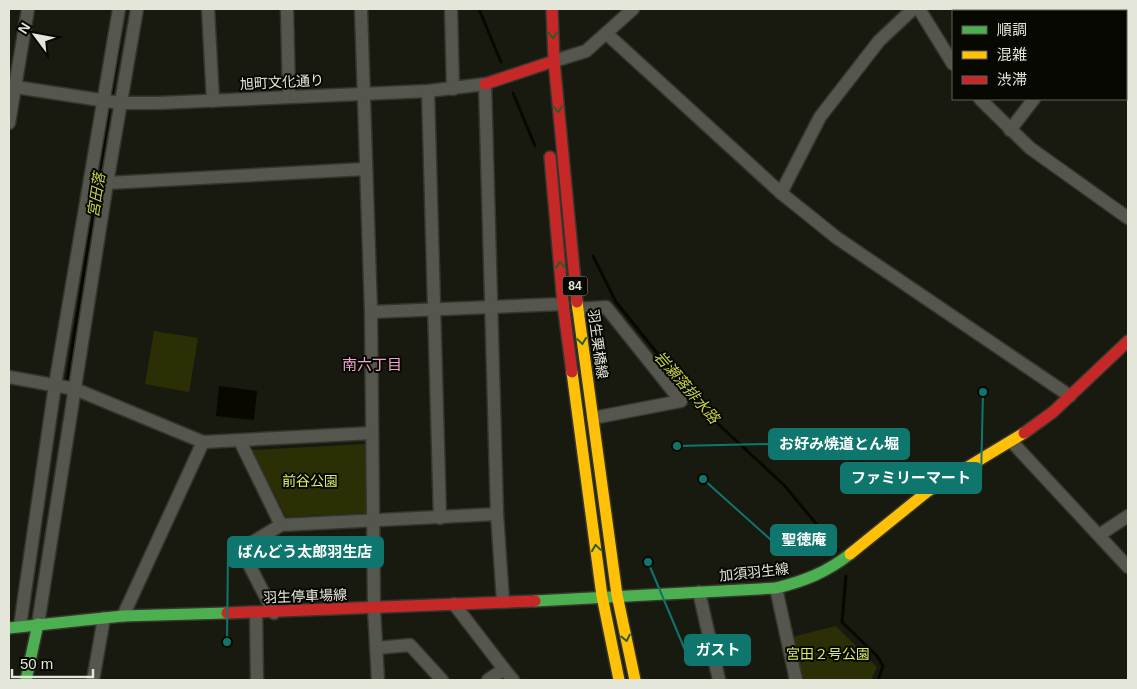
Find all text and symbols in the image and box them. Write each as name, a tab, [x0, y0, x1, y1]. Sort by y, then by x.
north arrow	[10, 10, 60, 60]
legend	[952, 10, 1127, 100]
text: N	[15, 20, 33, 37]
text: 順調	[997, 21, 1027, 38]
one-way arrow	[548, 32, 558, 39]
text: 混雑	[997, 46, 1027, 63]
text: 渋滞	[997, 71, 1027, 88]
street label: 旭町文化通り	[240, 72, 324, 92]
one-way arrow	[553, 106, 564, 114]
water label: 宮田落	[84, 169, 108, 219]
one-way arrow	[554, 261, 565, 269]
road number: 84	[562, 276, 588, 296]
street label: 羽生栗橋線	[585, 308, 611, 380]
one-way arrow	[576, 337, 587, 345]
water label: 岩瀬落排水路	[651, 347, 724, 428]
district label: 南六丁目	[342, 356, 402, 373]
callout: お好み焼道とん堀	[769, 429, 909, 459]
text: お好み焼道とん堀	[779, 435, 899, 452]
callout: ファミリーマート	[841, 463, 981, 493]
text: ファミリーマート	[851, 469, 971, 486]
park label: 前谷公園	[282, 473, 338, 489]
callout: 聖徳庵	[771, 525, 836, 555]
text: 聖徳庵	[781, 531, 827, 548]
callout: ばんどう太郎羽生店	[228, 537, 383, 567]
text: ばんどう太郎羽生店	[238, 543, 372, 560]
one-way arrow	[591, 544, 602, 552]
street label: 加須羽生線	[718, 560, 790, 584]
street label: 羽生停車場線	[263, 587, 347, 605]
one-way arrow	[620, 633, 631, 642]
callout: ガスト	[685, 635, 750, 665]
text: ガスト	[695, 641, 741, 658]
scale bar	[12, 646, 94, 678]
park label: 宮田２号公園	[786, 646, 870, 662]
text: 50 m	[20, 655, 53, 672]

